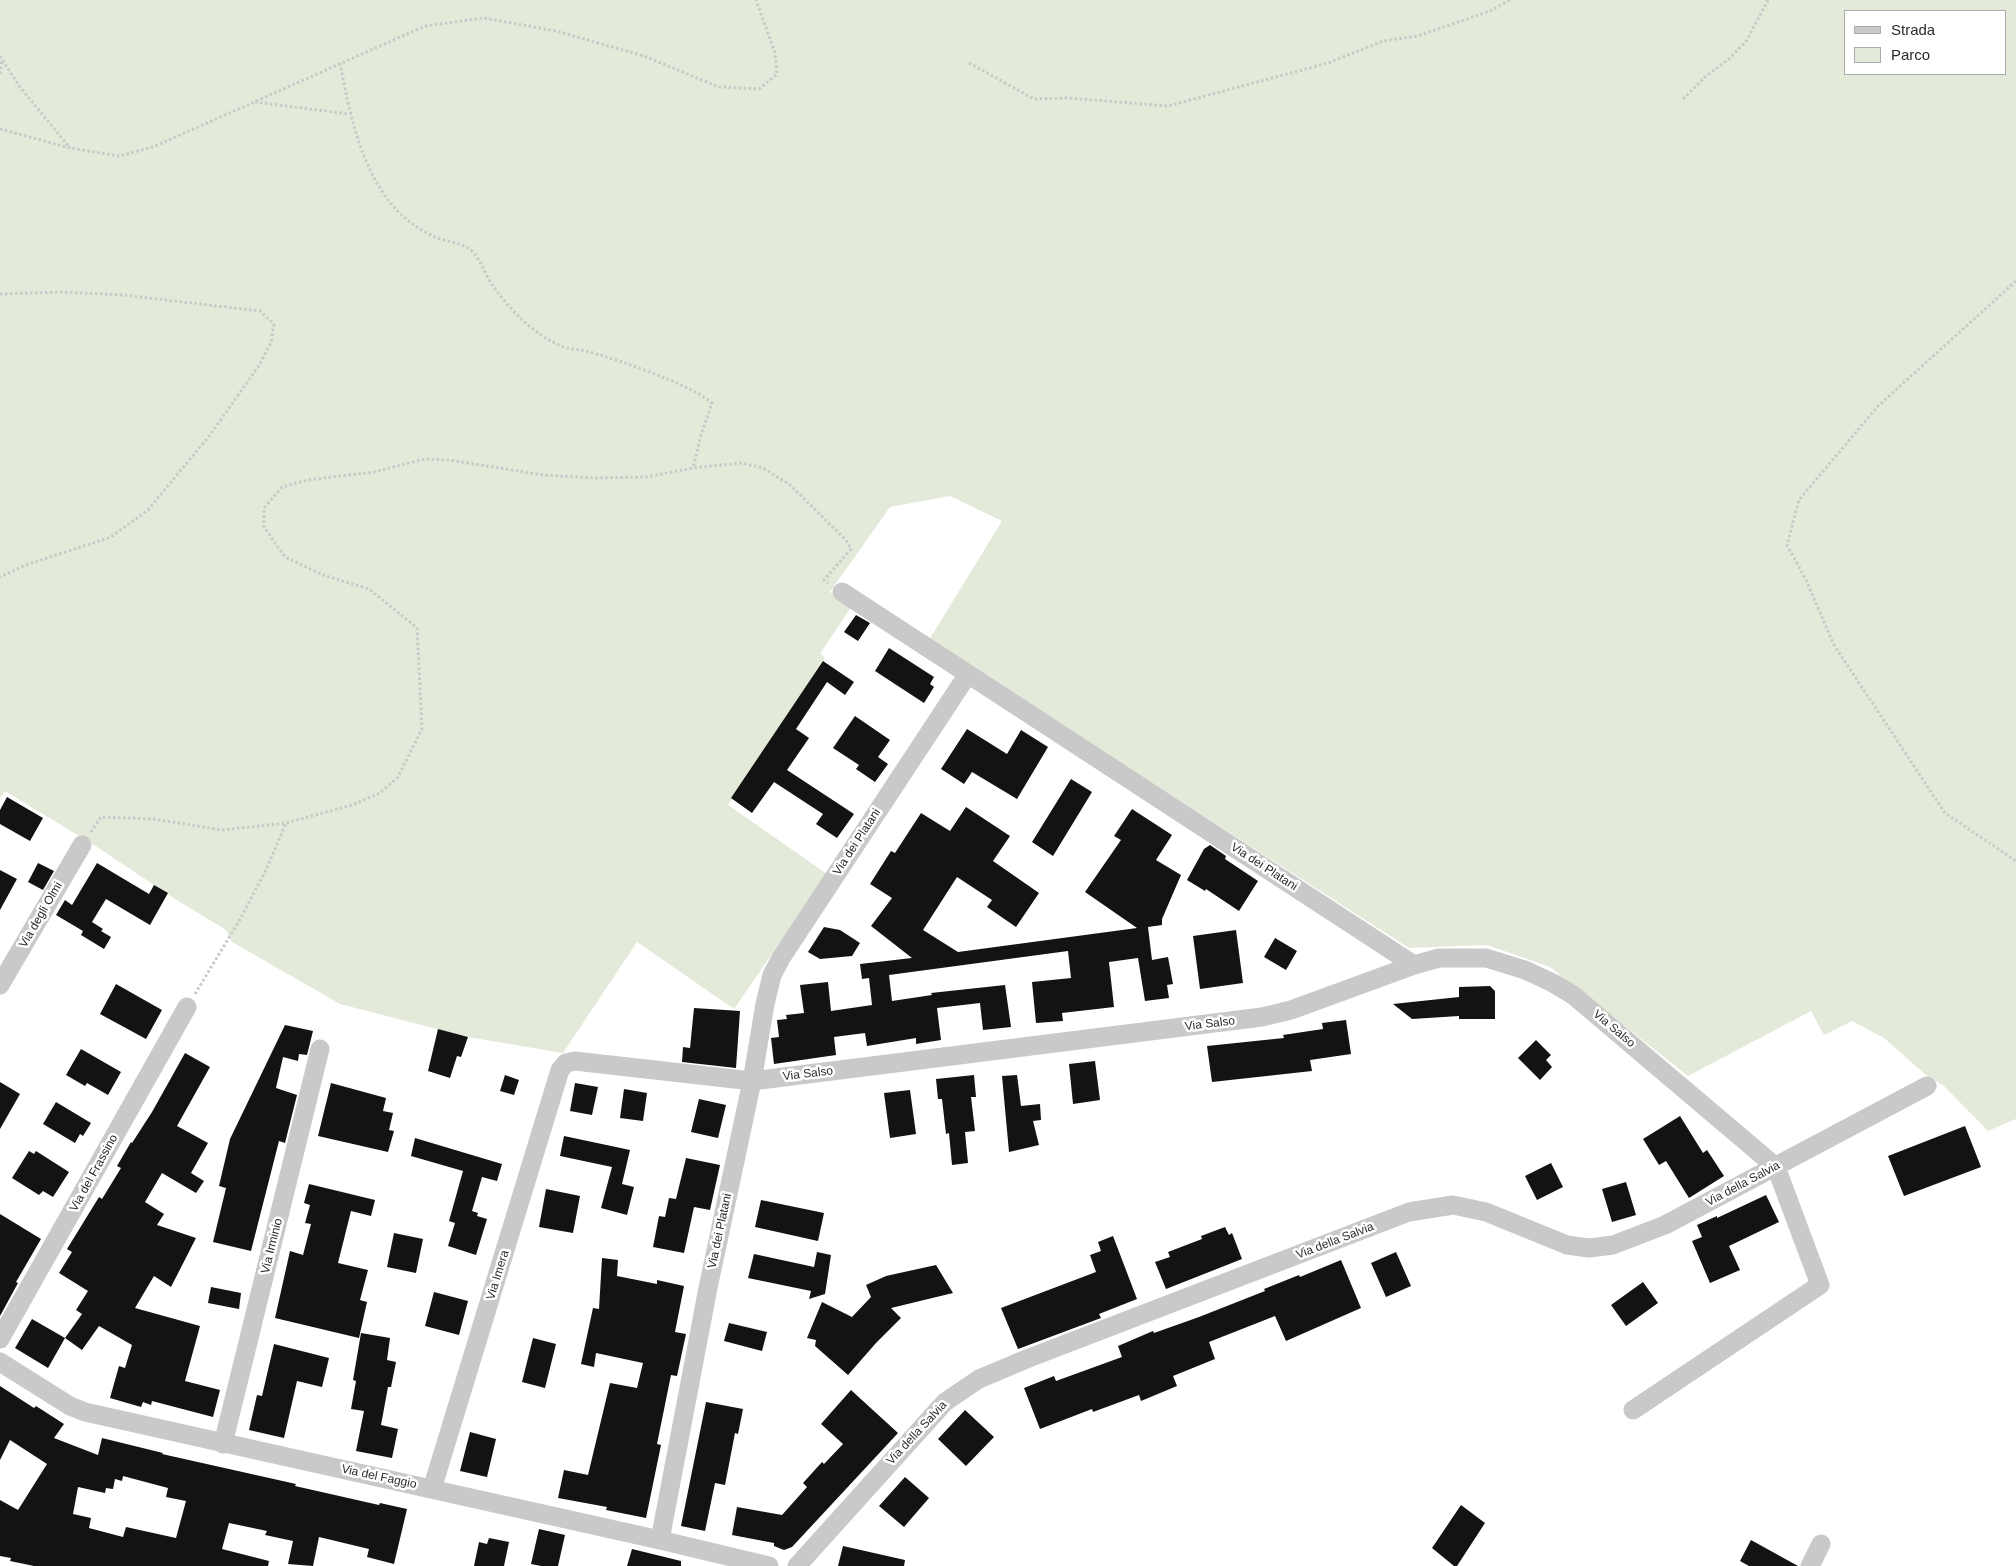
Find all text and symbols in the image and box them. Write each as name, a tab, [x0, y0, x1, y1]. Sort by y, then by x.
legend	[1844, 10, 2006, 75]
text: Strada	[1891, 21, 1935, 38]
text: Parco	[1891, 46, 1930, 63]
street label: Via dei Platani	[830, 806, 884, 878]
street label: Via dei Platani	[1228, 840, 1300, 894]
street label: Via degli Olmi	[16, 879, 66, 951]
street label: Via Salso	[1590, 1007, 1638, 1051]
street label: Via Salso	[1184, 1014, 1236, 1034]
street label: Via Salso	[782, 1064, 834, 1084]
street label: Via del Frassino	[67, 1132, 121, 1214]
street label: Via della Salvia	[1703, 1158, 1783, 1210]
street label: Via dei Platani	[705, 1192, 735, 1270]
street label: Via Irminio	[258, 1217, 286, 1275]
street label: Via della Salvia	[1294, 1220, 1376, 1262]
street label: Via Imera	[484, 1248, 512, 1302]
street label: Via della Salvia	[884, 1398, 950, 1468]
street label: Via del Faggio	[340, 1462, 418, 1492]

